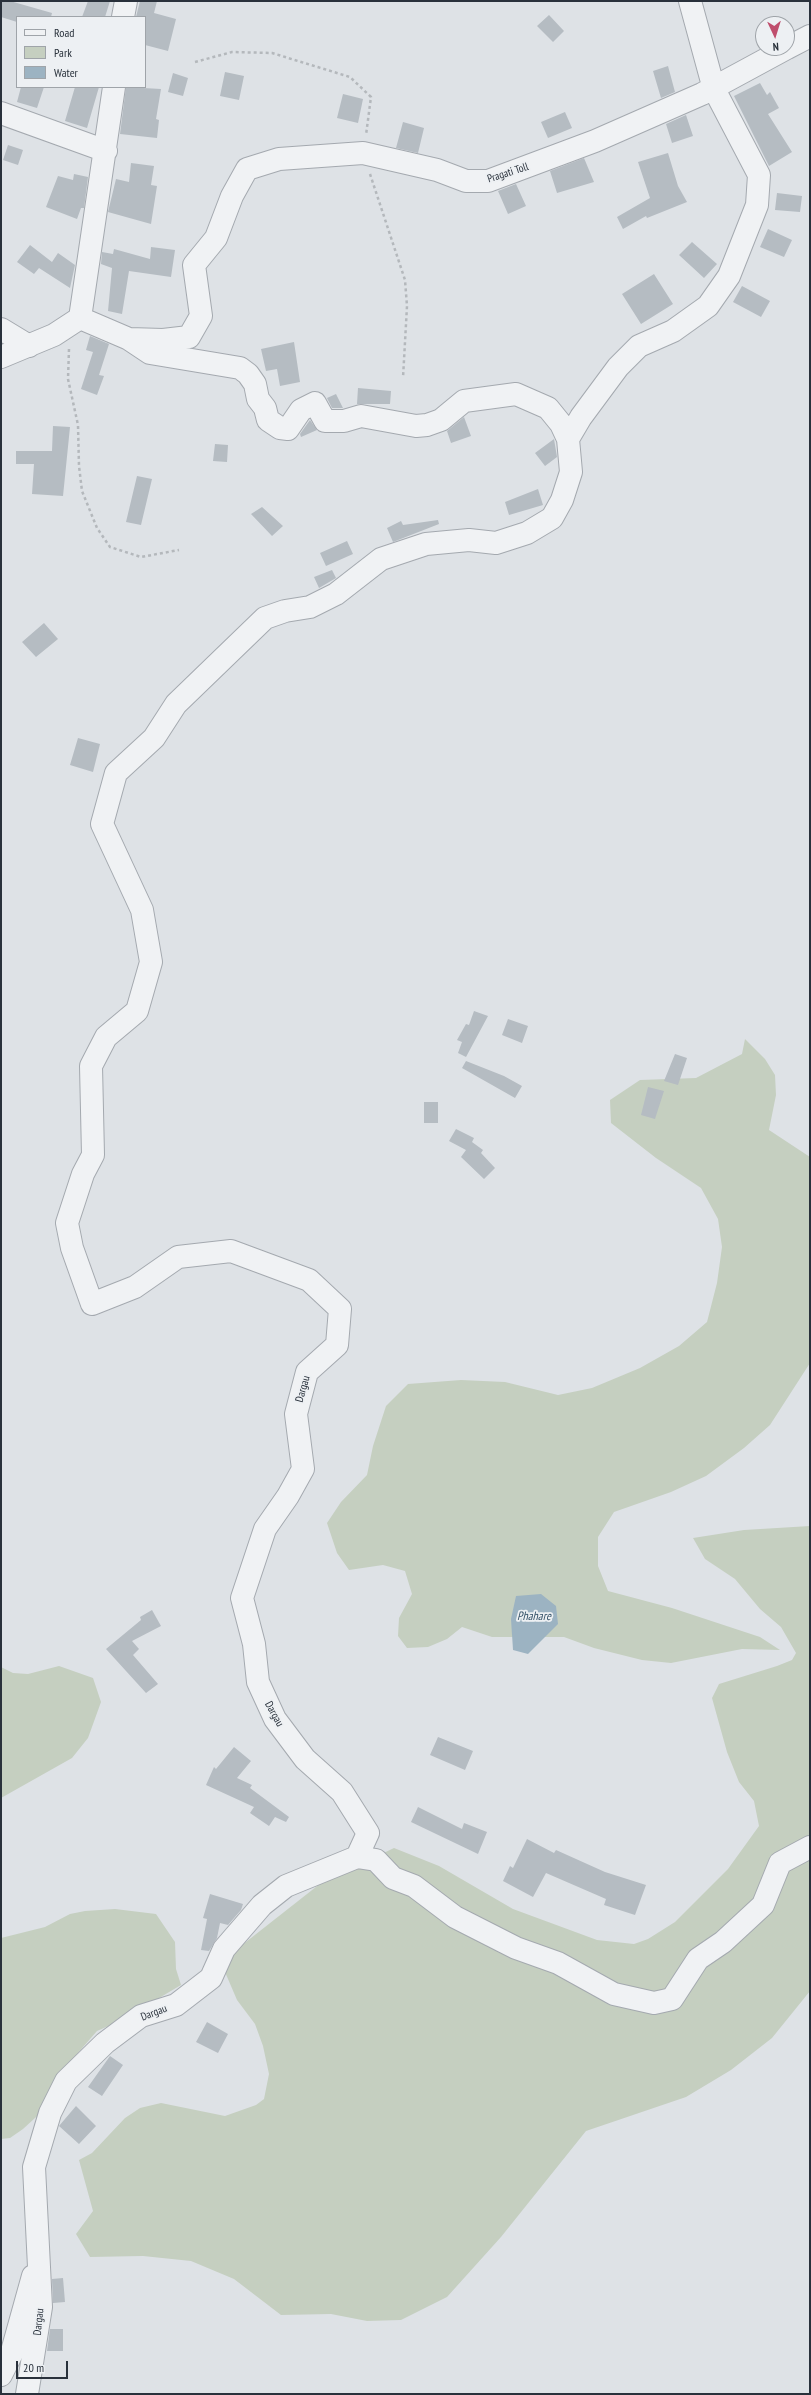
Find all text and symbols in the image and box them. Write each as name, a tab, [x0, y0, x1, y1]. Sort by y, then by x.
legend	[16, 16, 146, 88]
north arrow	[755, 16, 795, 56]
text: Road	[54, 25, 74, 40]
text: N	[772, 40, 779, 54]
text: Park	[54, 45, 72, 60]
text: Water	[54, 65, 78, 80]
street label: Pragati Toll	[486, 160, 530, 186]
street label: Dargau	[293, 1374, 313, 1404]
water label: Phahare	[517, 1610, 551, 1624]
street label: Dargau	[262, 1699, 286, 1729]
street label: Dargau	[139, 2002, 169, 2024]
street label: Dargau	[31, 2308, 47, 2336]
scale bar	[18, 2353, 70, 2379]
text: 20 m	[23, 2360, 44, 2375]

